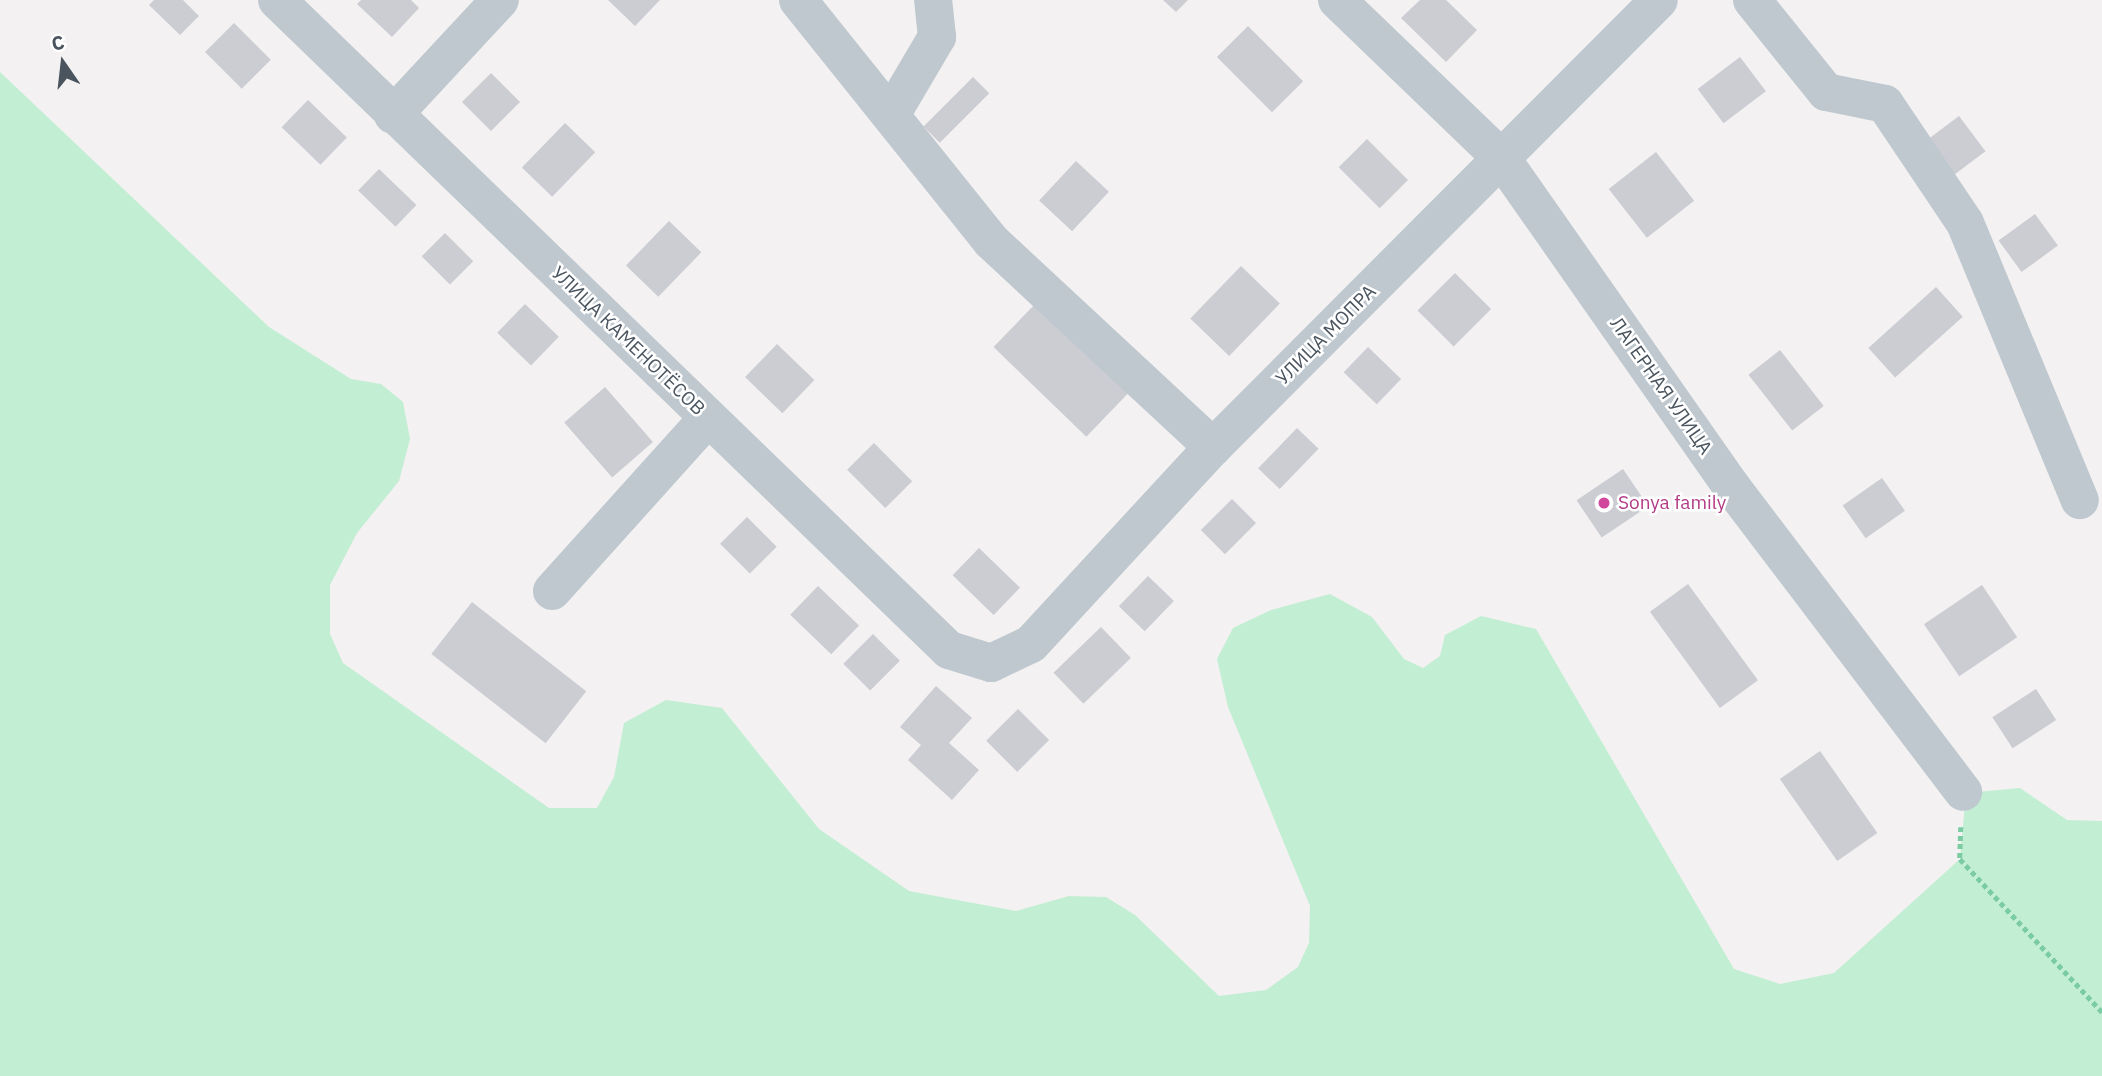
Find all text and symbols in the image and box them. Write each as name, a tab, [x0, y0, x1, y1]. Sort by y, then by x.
north arrow	[28, 28, 98, 98]
text: С	[49, 29, 67, 56]
street label: УЛИЦА КАМЕНОТЁСОВ	[547, 262, 709, 420]
street label: УЛИЦА МОПРА	[1271, 280, 1381, 390]
street label: ЛАГЕРНАЯ УЛИЦА	[1605, 313, 1717, 459]
place label: Sonya family	[1618, 492, 1726, 514]
marker: Sonya family	[1596, 495, 1612, 511]

